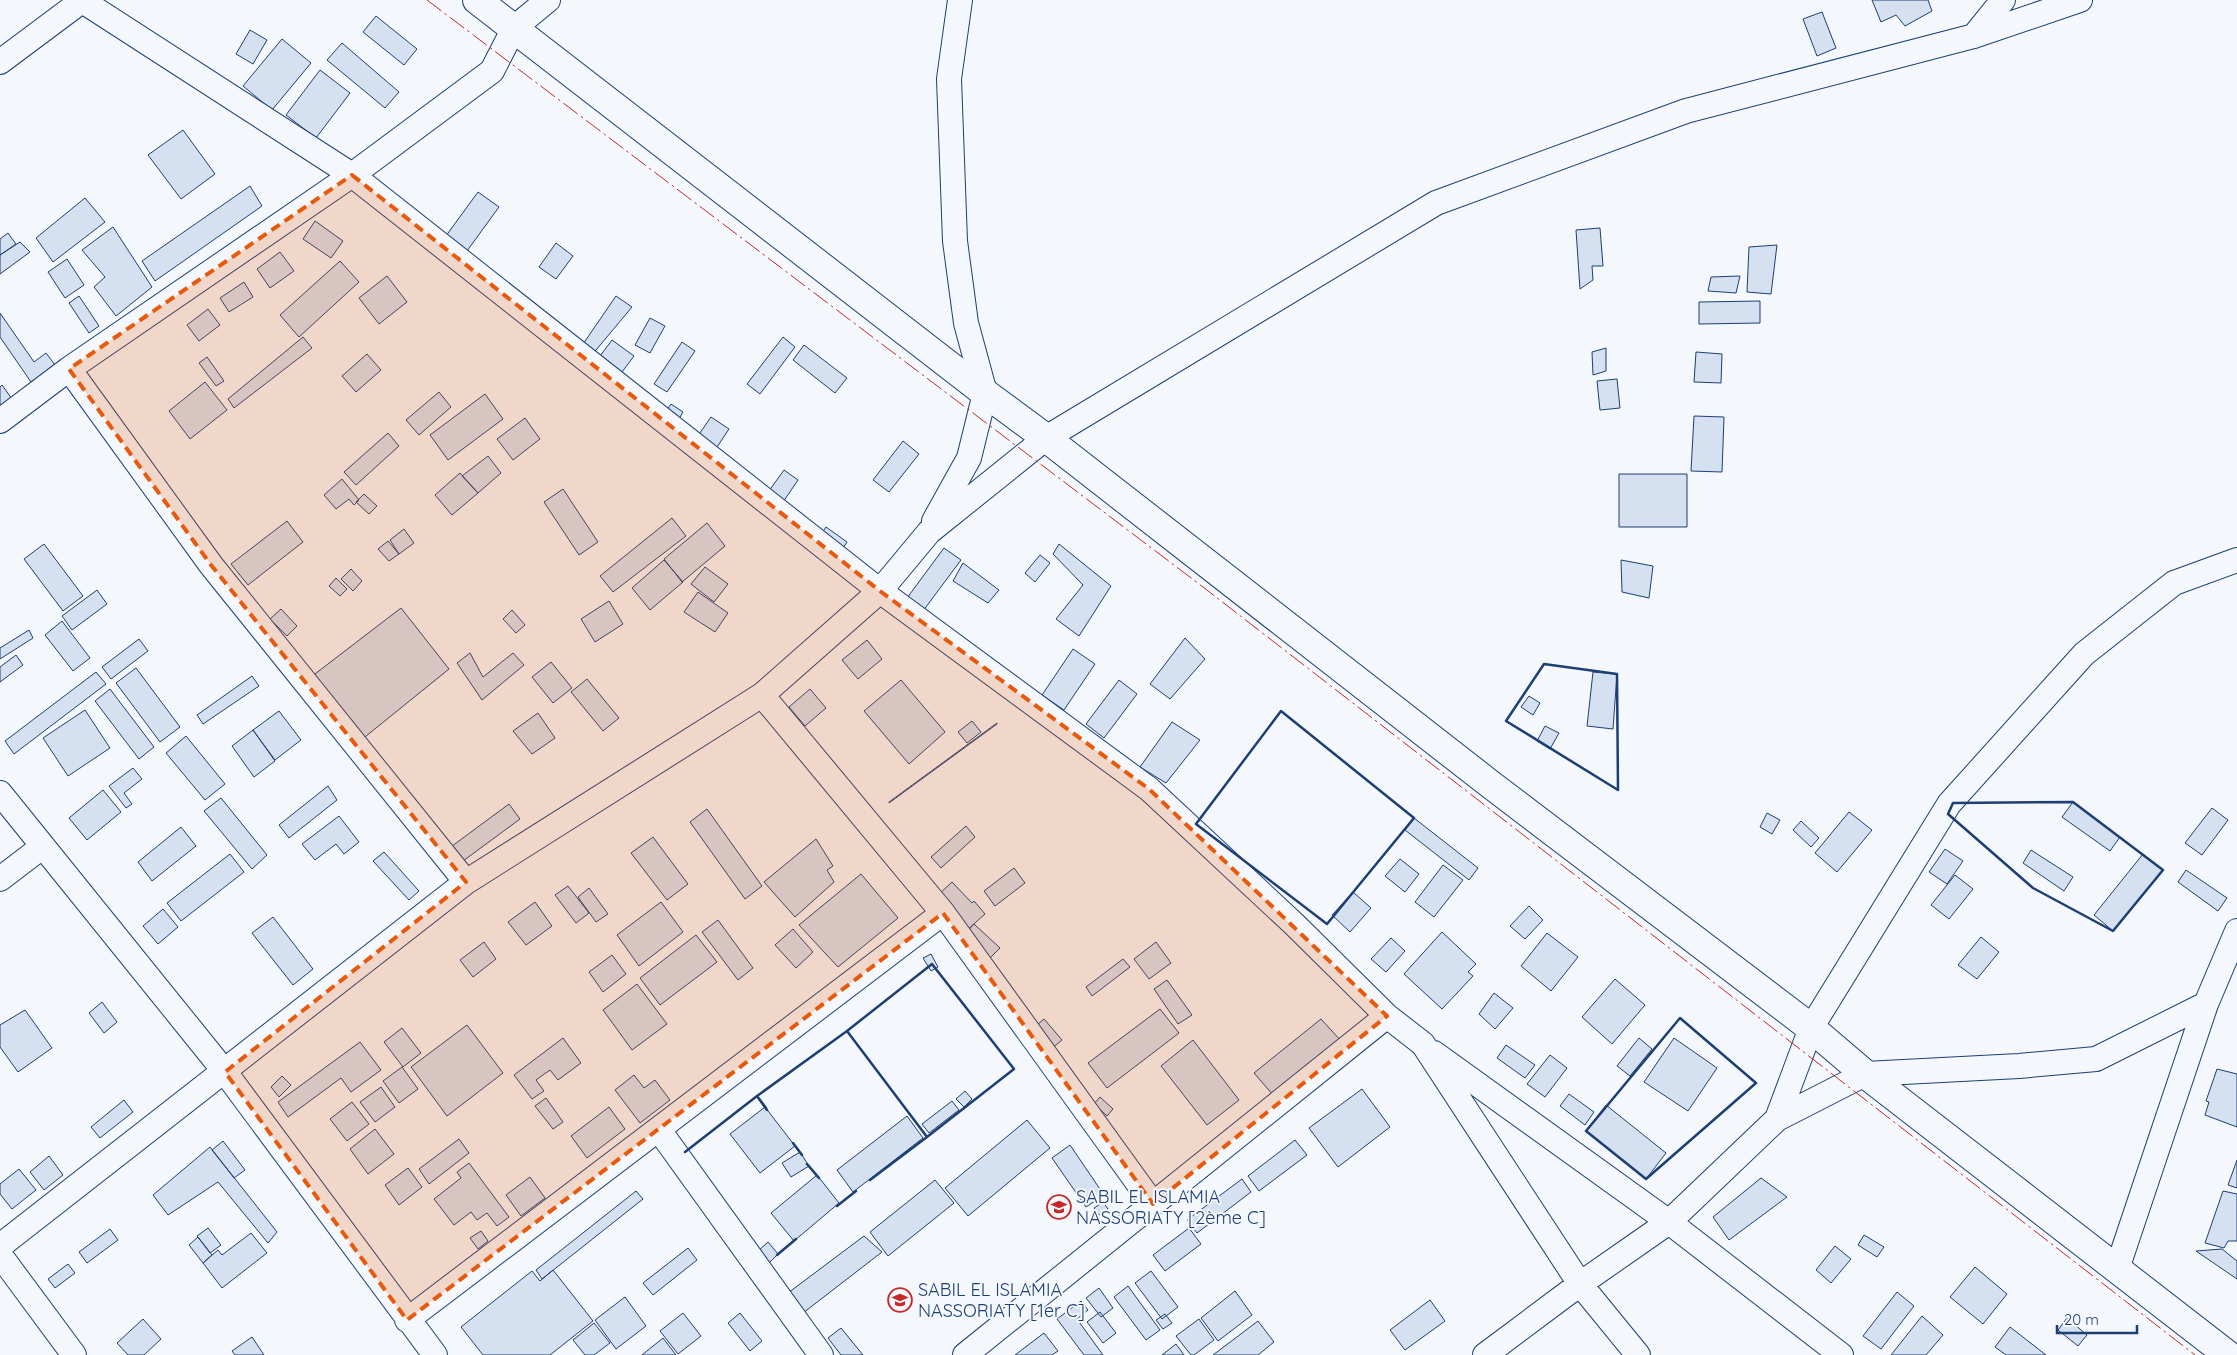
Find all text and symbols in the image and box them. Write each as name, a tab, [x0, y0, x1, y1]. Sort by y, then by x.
place label: SABIL EL ISLAMIA NASSORIATY [2ème C]	[1076, 1185, 1266, 1229]
school or university icon: SABIL EL ISLAMIA NASSORIATY [2ème C]	[1046, 1194, 1072, 1220]
place label: SABIL EL ISLAMIA NASSORIATY [1er C]	[918, 1278, 1085, 1322]
school or university icon: SABIL EL ISLAMIA NASSORIATY [1er C]	[887, 1287, 913, 1313]
scale bar	[2057, 1302, 2137, 1334]
text: 20 m	[2064, 1310, 2099, 1329]

